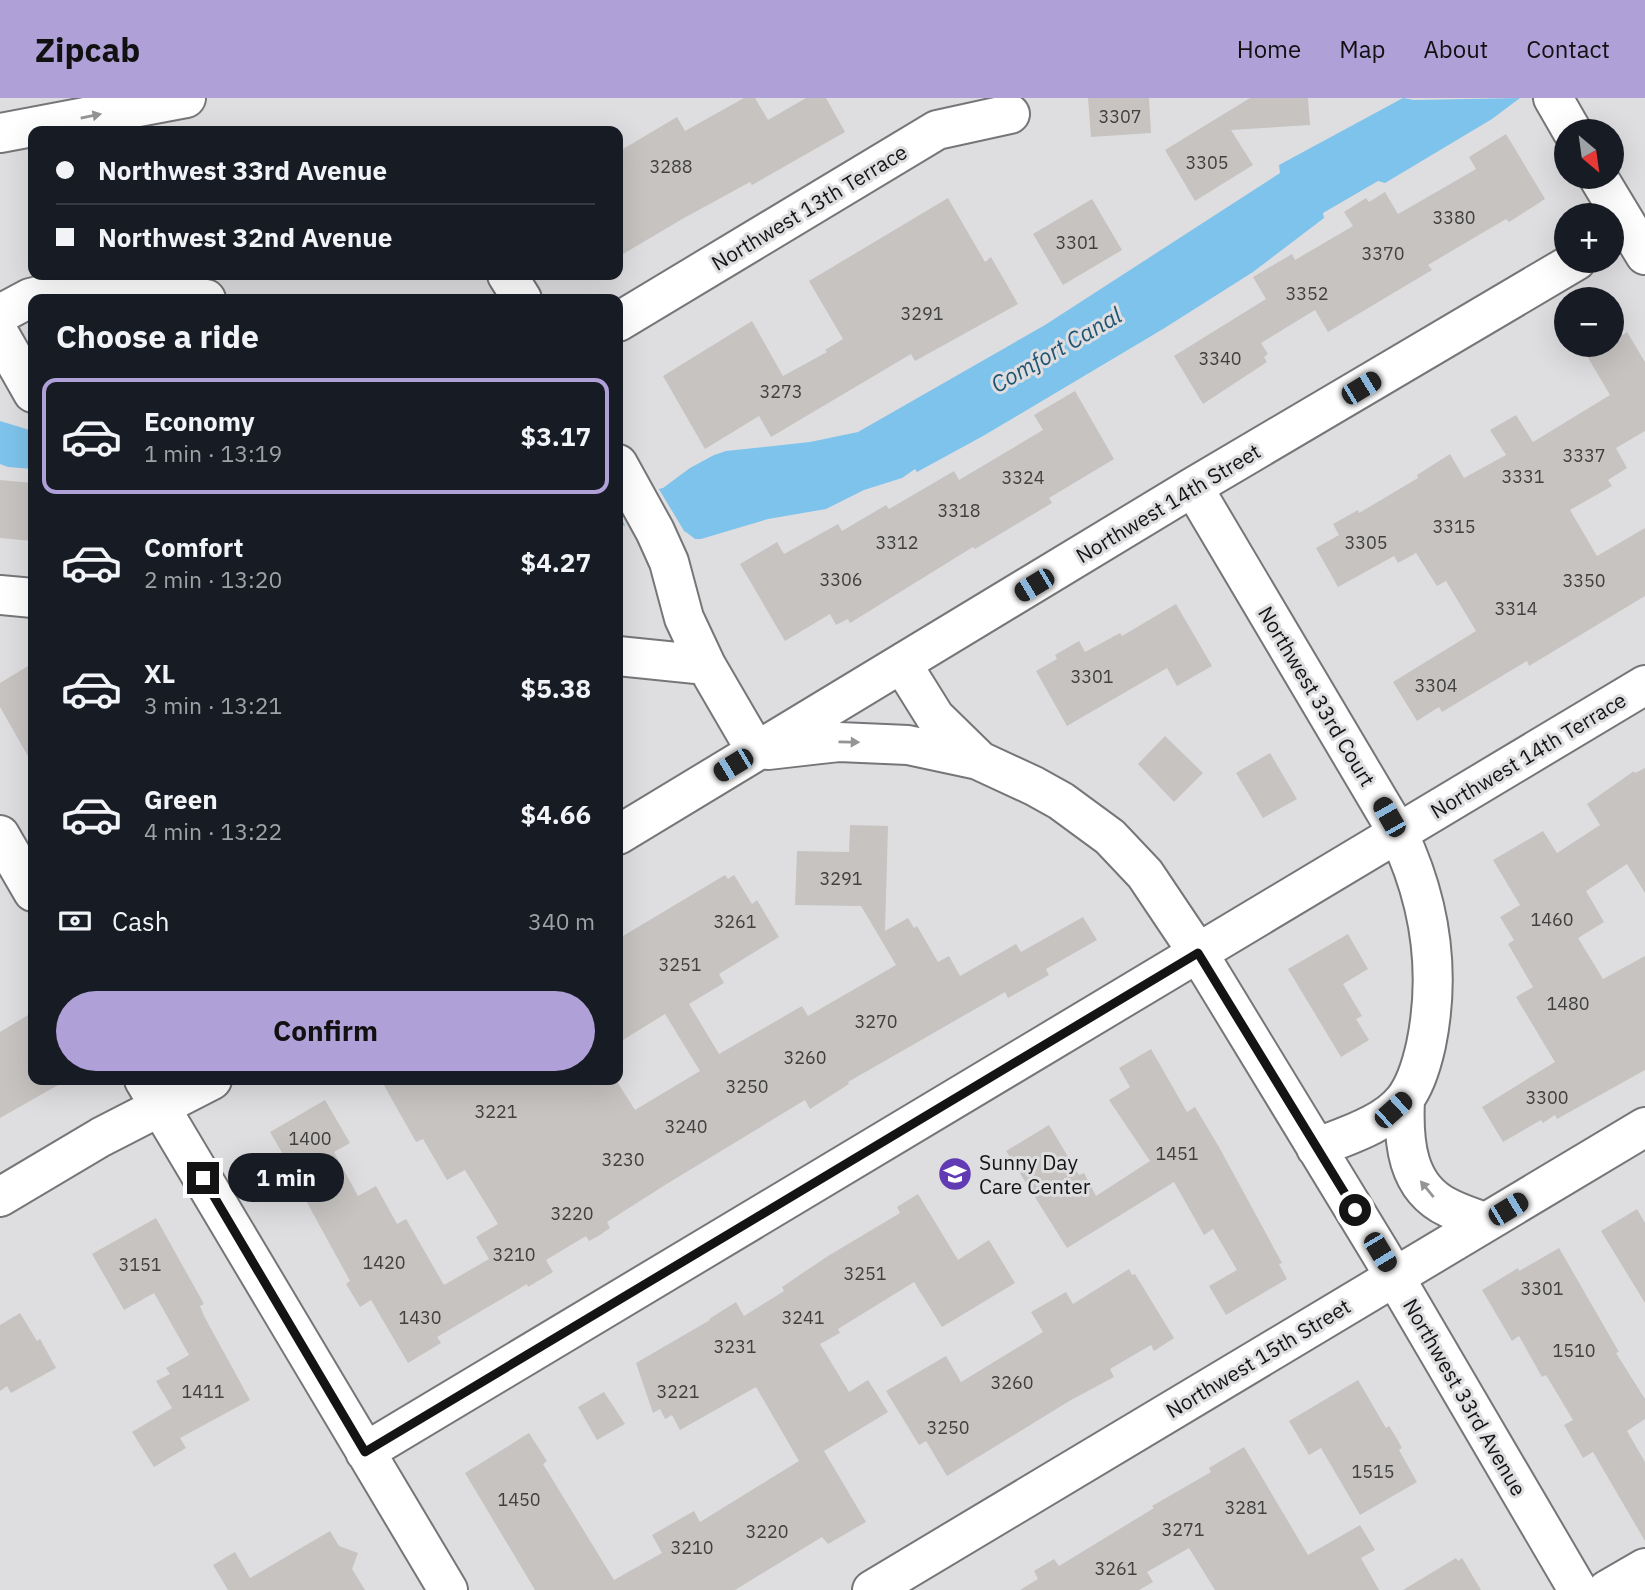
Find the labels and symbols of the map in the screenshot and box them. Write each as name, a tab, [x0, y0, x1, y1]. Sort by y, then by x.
house number: 3307	[1098, 105, 1142, 128]
one-way arrow	[80, 110, 102, 121]
north arrow	[1554, 119, 1624, 189]
street label: Northwest 13th Terrace	[706, 137, 912, 277]
house number: 3305	[1185, 151, 1229, 174]
house number: 3288	[649, 155, 693, 178]
house number: 3380	[1432, 206, 1476, 229]
house number: 3301	[1055, 231, 1099, 254]
house number: 3370	[1361, 242, 1405, 265]
house number: 3352	[1285, 282, 1329, 305]
water label: Comfort Canal	[985, 299, 1128, 399]
house number: 3291	[900, 302, 944, 325]
house number: 3340	[1198, 347, 1242, 370]
car	[1338, 368, 1385, 408]
house number: 3273	[759, 380, 803, 403]
street label: Northwest 14th Street	[1071, 437, 1265, 569]
house number: 3337	[1562, 444, 1606, 467]
house number: 3331	[1501, 465, 1545, 488]
house number: 3324	[1001, 466, 1045, 489]
house number: 3318	[937, 499, 981, 522]
house number: 3315	[1432, 515, 1476, 538]
house number: 3312	[875, 531, 919, 554]
house number: 3305	[1344, 531, 1388, 554]
car	[1011, 565, 1058, 605]
house number: 3306	[819, 568, 863, 591]
house number: 3350	[1562, 569, 1606, 592]
house number: 3314	[1494, 597, 1538, 620]
street label: Northwest 33rd Court	[1252, 601, 1382, 791]
house number: 3301	[1070, 665, 1114, 688]
house number: 3304	[1414, 674, 1458, 697]
street label: Northwest 14th Terrace	[1425, 685, 1631, 825]
one-way arrow	[838, 737, 860, 748]
car	[710, 745, 757, 785]
car	[1370, 794, 1409, 840]
house number: 3291	[819, 867, 863, 890]
house number: 1460	[1530, 908, 1574, 931]
house number: 3261	[713, 910, 757, 933]
house number: 3251	[658, 953, 702, 976]
house number: 1480	[1546, 992, 1590, 1015]
house number: 3270	[854, 1010, 898, 1033]
house number: 3260	[783, 1046, 827, 1069]
house number: 3250	[725, 1075, 769, 1098]
house number: 3300	[1525, 1086, 1569, 1109]
car	[1371, 1088, 1416, 1132]
house number: 3221	[474, 1100, 518, 1123]
house number: 3240	[664, 1115, 708, 1138]
house number: 1400	[288, 1127, 332, 1150]
house number: 1451	[1155, 1142, 1199, 1165]
house number: 3230	[601, 1148, 645, 1171]
place label: Sunny Day Care Center	[979, 1148, 1091, 1200]
callout: 1 min	[228, 1154, 343, 1202]
school or university icon: Sunny Day Care Center	[936, 1155, 974, 1193]
route end	[187, 1162, 219, 1194]
one-way arrow	[1419, 1181, 1434, 1199]
car	[1485, 1189, 1532, 1229]
route start	[1339, 1194, 1371, 1226]
house number: 3220	[550, 1202, 594, 1225]
car	[1361, 1229, 1400, 1275]
house number: 3210	[492, 1243, 536, 1266]
house number: 1420	[362, 1251, 406, 1274]
house number: 3151	[118, 1253, 162, 1276]
house number: 3251	[843, 1262, 887, 1285]
house number: 3301	[1520, 1277, 1564, 1300]
street label: Northwest 15th Street	[1161, 1292, 1355, 1424]
street label: Northwest 33rd Avenue	[1397, 1293, 1533, 1501]
house number: 1430	[398, 1306, 442, 1329]
house number: 3241	[781, 1306, 825, 1329]
house number: 3231	[713, 1335, 757, 1358]
house number: 1510	[1552, 1339, 1596, 1362]
house number: 3260	[990, 1371, 1034, 1394]
house number: 1411	[181, 1380, 225, 1403]
house number: 3221	[656, 1380, 700, 1403]
house number: 3250	[926, 1416, 970, 1439]
house number: 1515	[1351, 1460, 1395, 1483]
house number: 1450	[497, 1488, 541, 1511]
house number: 3281	[1224, 1496, 1268, 1519]
house number: 3271	[1161, 1518, 1205, 1541]
house number: 3220	[745, 1520, 789, 1543]
house number: 3210	[670, 1536, 714, 1559]
house number: 3261	[1094, 1557, 1138, 1580]

